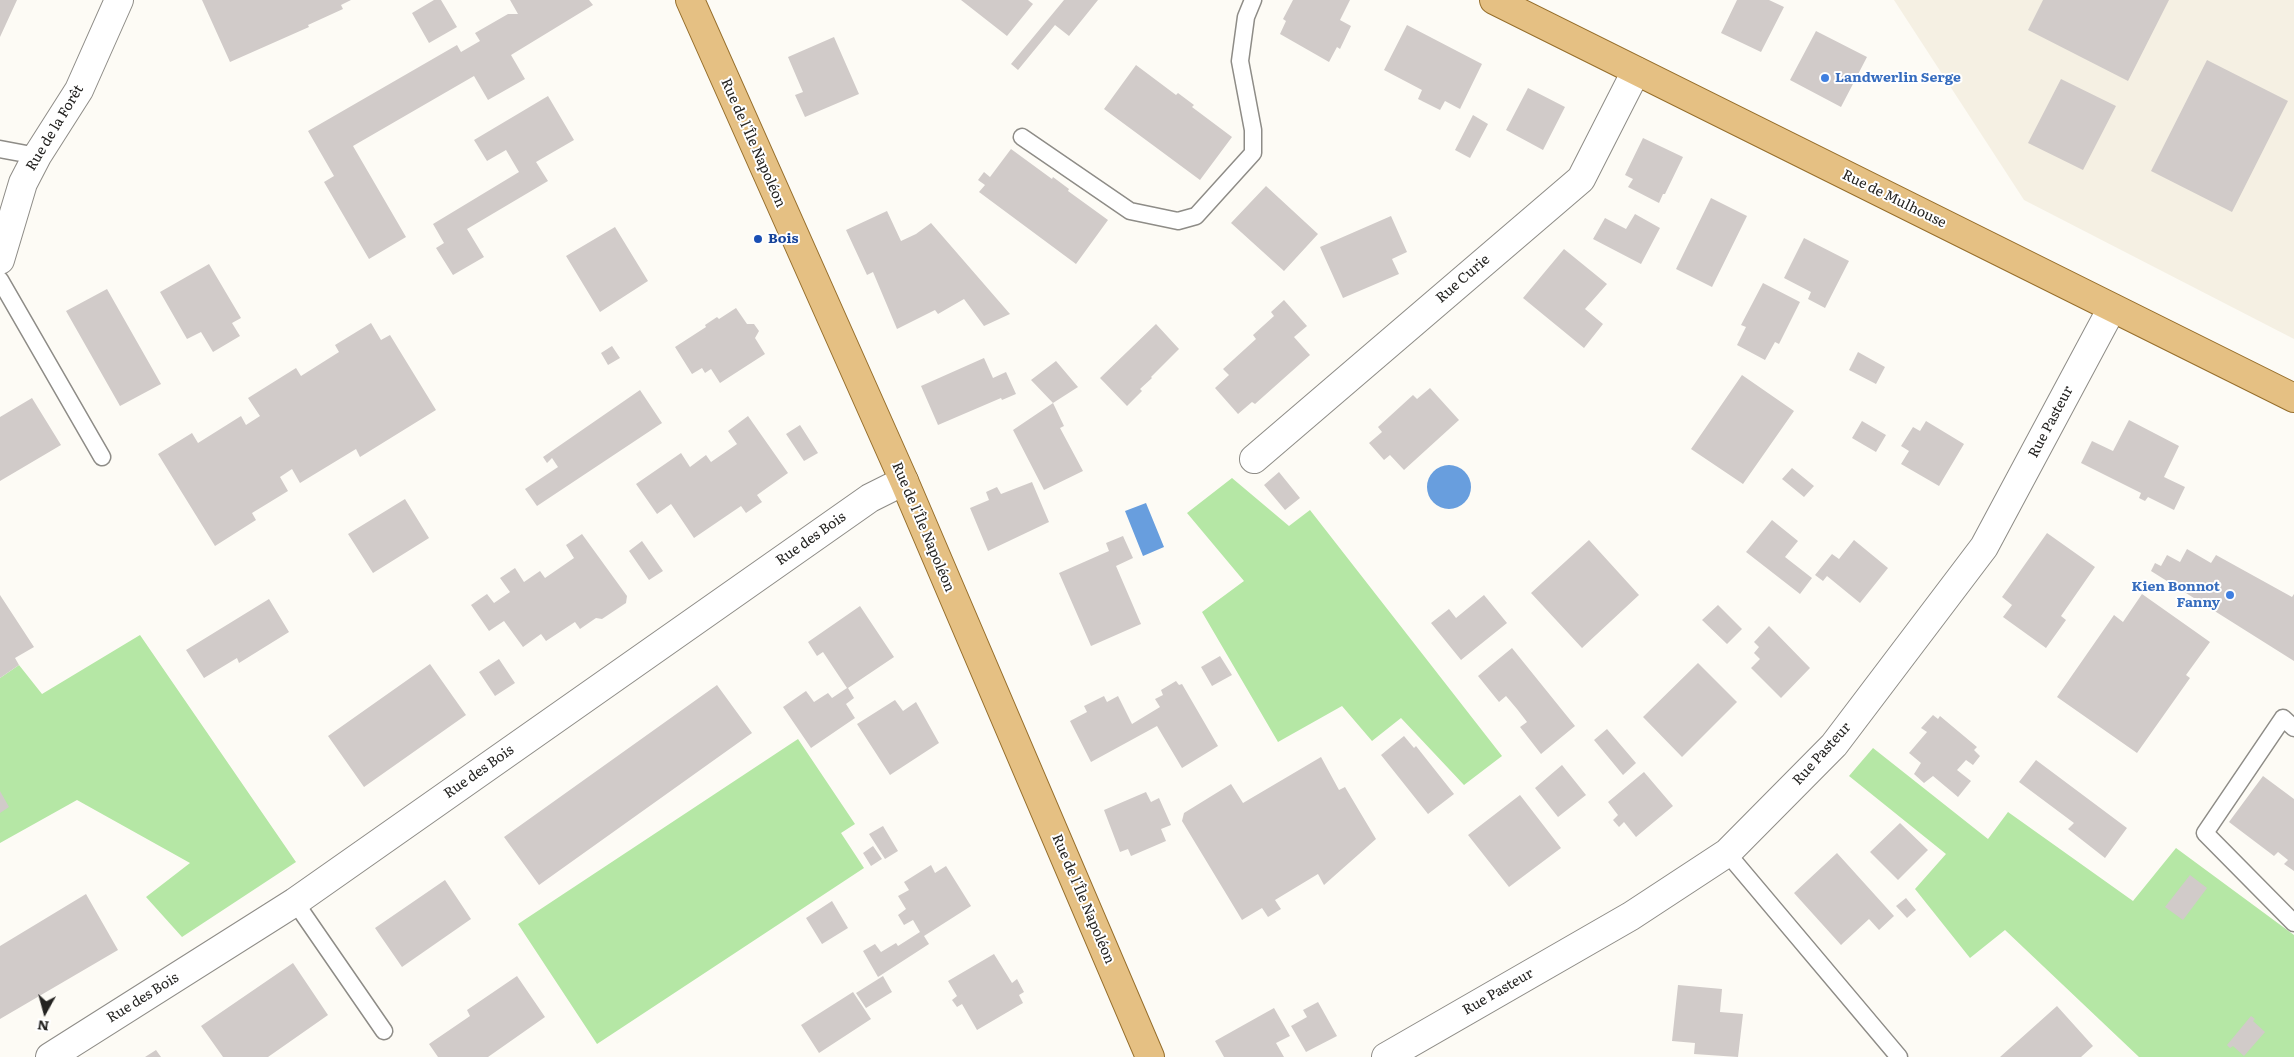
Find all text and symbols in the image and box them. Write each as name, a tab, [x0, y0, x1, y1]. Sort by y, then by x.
place label: Landwerlin Serge	[1835, 70, 1961, 86]
marker: Landwerlin Serge	[1819, 72, 1831, 84]
street label: Rue de l'Île Napoléon	[717, 76, 789, 210]
street label: Rue de la Forêt	[23, 82, 87, 174]
street label: Rue de Mulhouse	[1839, 167, 1949, 231]
place label: Bois	[768, 231, 799, 247]
marker: Bois	[752, 233, 764, 245]
street label: Rue Curie	[1433, 251, 1493, 307]
street label: Rue Pasteur	[2025, 383, 2077, 461]
street label: Rue de l'Île Napoléon	[888, 460, 958, 594]
street label: Rue des Bois	[773, 509, 849, 569]
place label: Kien Bonnot Fanny	[2131, 579, 2220, 612]
marker: Kien Bonnot Fanny	[2224, 589, 2236, 601]
street label: Rue Pasteur	[1789, 719, 1855, 789]
street label: Rue des Bois	[441, 742, 517, 802]
street label: Rue de l'Île Napoléon	[1048, 832, 1118, 966]
street label: Rue Pasteur	[1460, 965, 1536, 1019]
street label: Rue des Bois	[104, 969, 182, 1027]
north arrow	[20, 987, 70, 1037]
text: N	[36, 1016, 50, 1038]

